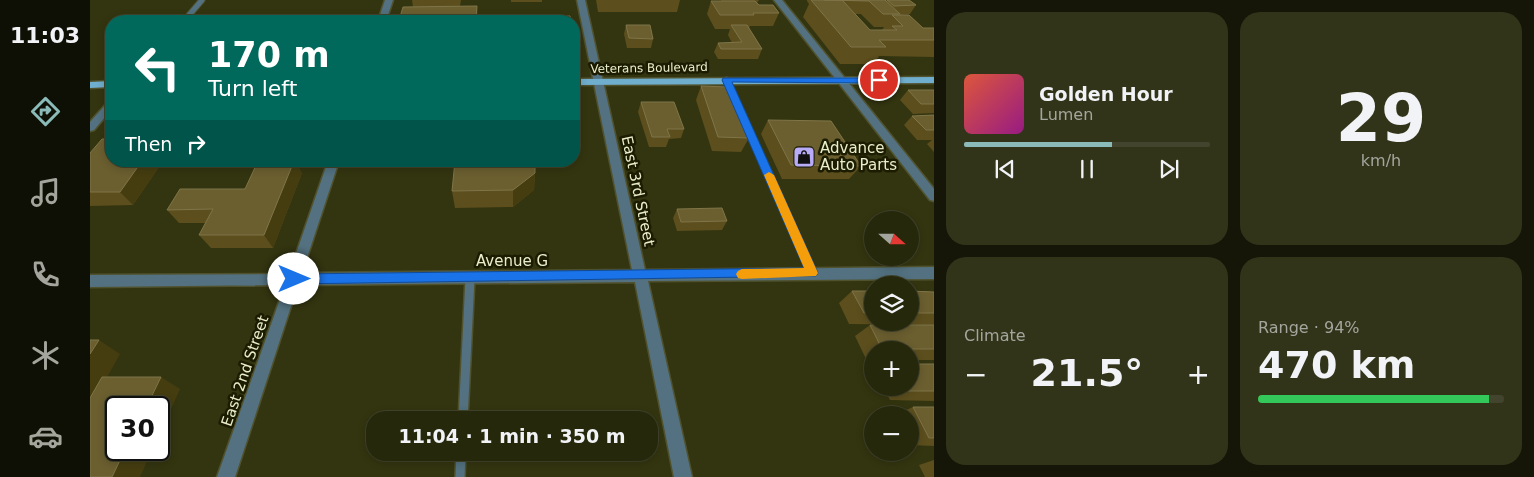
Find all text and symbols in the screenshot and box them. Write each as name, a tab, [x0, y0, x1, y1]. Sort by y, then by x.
text: 11:03	[10, 23, 80, 48]
icon: left	[125, 35, 190, 100]
text: 170 m	[208, 35, 330, 75]
pin	[858, 59, 900, 101]
street label: Veterans Boulevard	[590, 60, 708, 76]
icon: arrive	[865, 66, 893, 94]
text: Turn left	[208, 76, 297, 101]
text: 29	[1336, 81, 1426, 156]
text: Golden Hour	[1039, 83, 1173, 105]
icon: directions	[28, 94, 63, 129]
text: Lumen	[1039, 105, 1093, 124]
icon: right	[182, 130, 210, 158]
text: Then	[125, 133, 172, 155]
street label: East 3rd Street	[618, 134, 659, 248]
place label: Advance Auto Parts	[820, 139, 897, 174]
shop icon: Advance Auto Parts	[792, 145, 816, 169]
text: km/h	[1361, 151, 1401, 170]
icon: previous	[991, 155, 1019, 183]
icon: pause	[1073, 155, 1101, 183]
icon: next	[1155, 155, 1183, 183]
icon: music	[28, 175, 63, 210]
north arrow	[864, 211, 919, 266]
map controls	[864, 211, 919, 461]
position arrow	[267, 252, 319, 304]
street label: Avenue G	[476, 252, 548, 270]
icon: phone	[28, 257, 63, 292]
button: layers	[864, 276, 919, 331]
street label: East 2nd Street	[218, 313, 272, 429]
text: Range · 94%	[1258, 318, 1360, 337]
text: Climate	[964, 326, 1026, 345]
icon: climate	[28, 338, 63, 373]
button: +	[864, 341, 919, 396]
text: 470 km	[1258, 343, 1415, 387]
text: 21.5°	[1031, 351, 1143, 395]
text: −	[964, 358, 987, 391]
text: +	[1187, 358, 1210, 391]
speed limit sign: 30	[105, 396, 170, 461]
button: −	[864, 406, 919, 461]
icon: car	[28, 419, 63, 454]
text: 11:04 · 1 min · 350 m	[398, 425, 626, 447]

